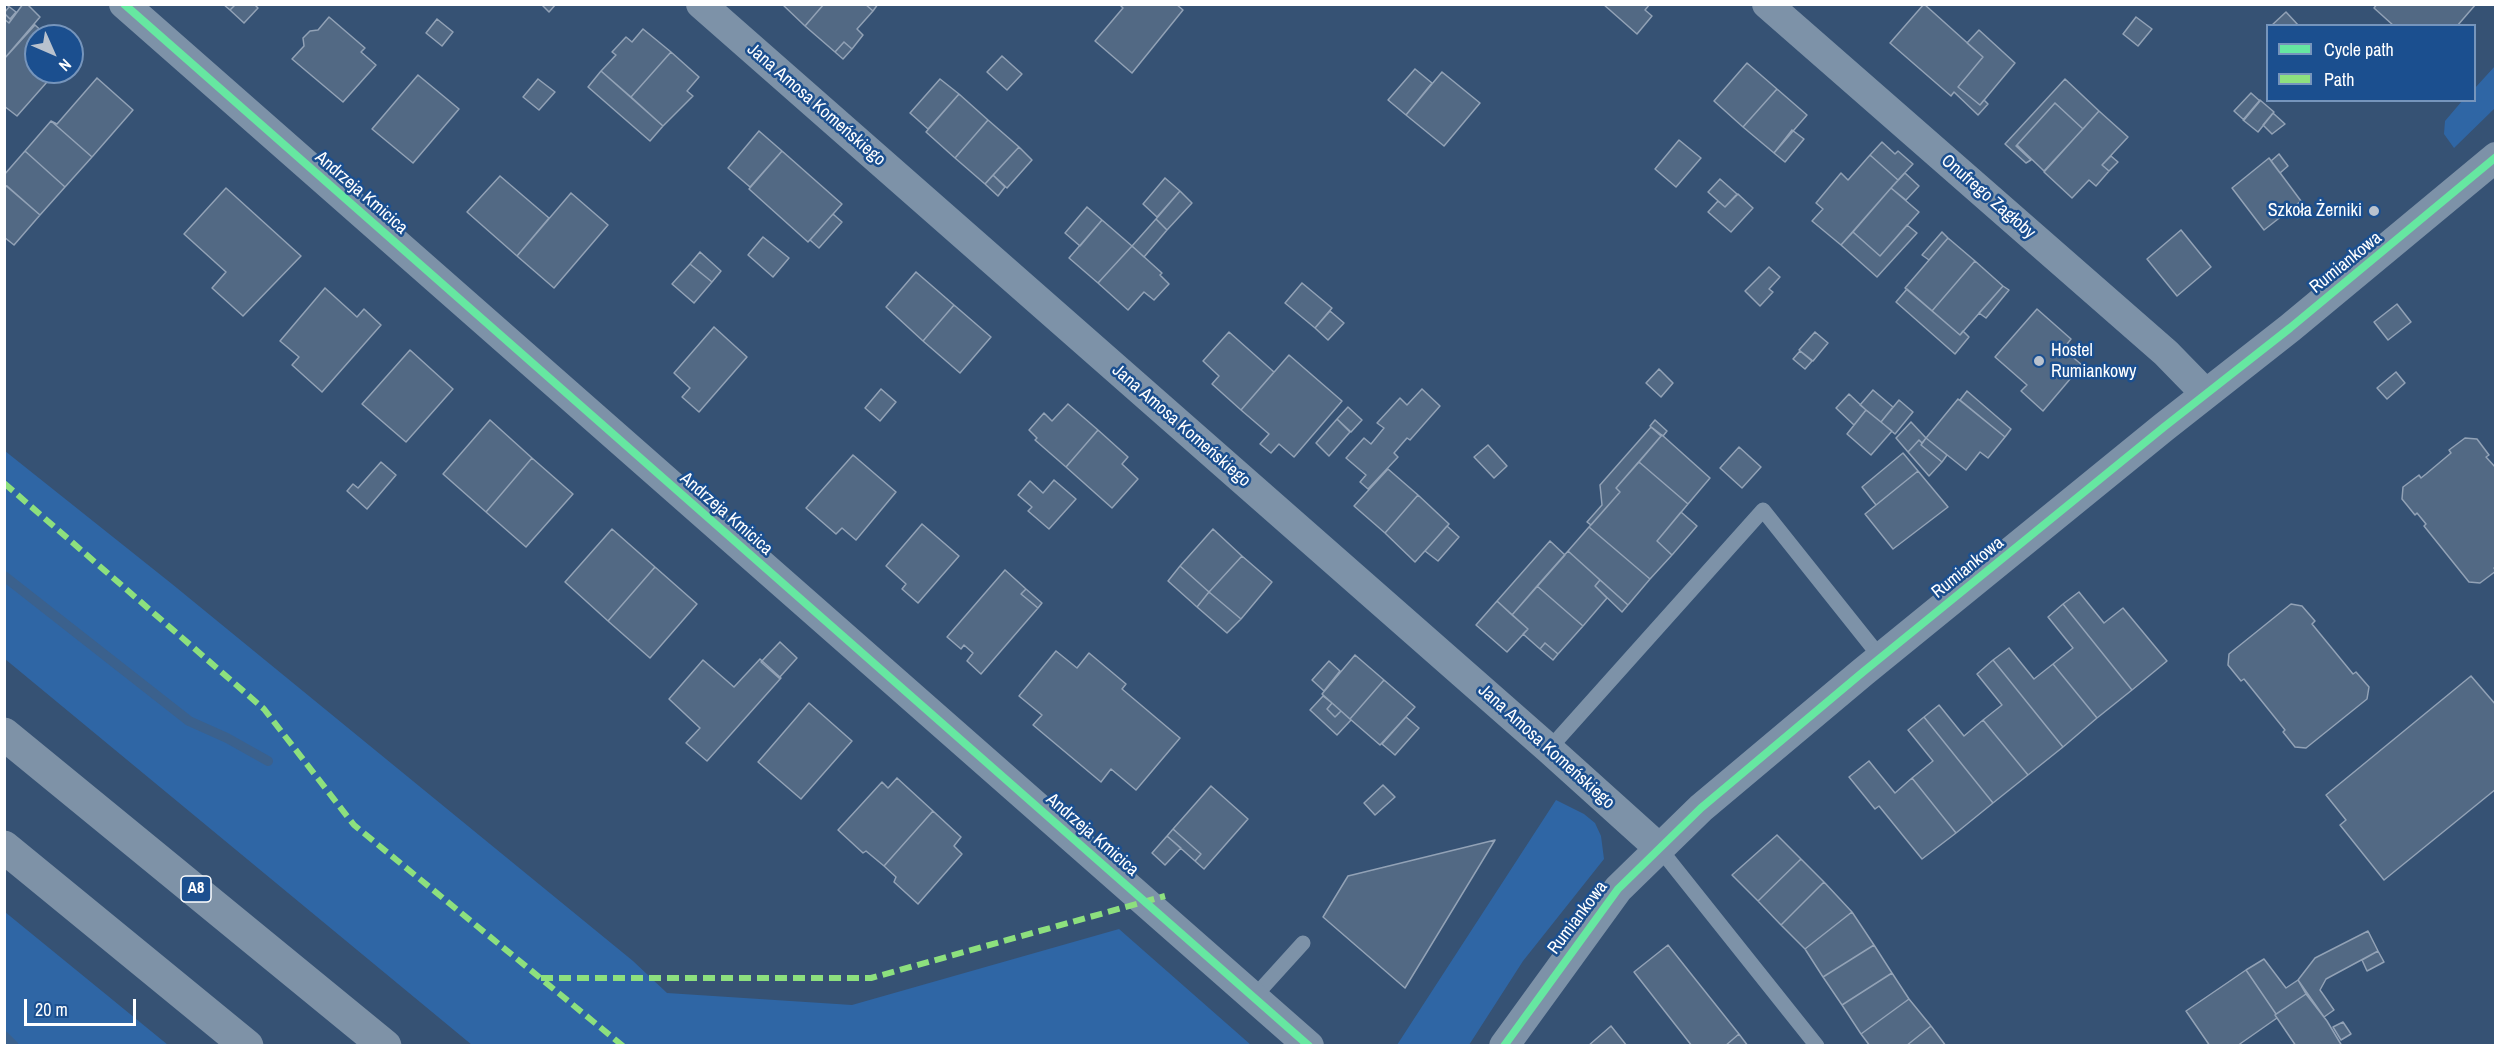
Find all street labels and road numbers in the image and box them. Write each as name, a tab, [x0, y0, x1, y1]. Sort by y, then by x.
street label: Jana Amosa Komeńskiego	[742, 39, 890, 171]
street label: Andrzeja Kmicica	[310, 147, 412, 239]
street label: Onufrego Zagłoby	[1936, 150, 2040, 244]
street label: Rumiankowa	[2306, 228, 2386, 298]
street label: Jana Amosa Komeńskiego	[1107, 360, 1255, 492]
street label: Andrzeja Kmicica	[675, 468, 777, 560]
street label: Rumiankowa	[1928, 533, 2008, 603]
street label: Jana Amosa Komeńskiego	[1473, 680, 1619, 814]
street label: Andrzeja Kmicica	[1041, 789, 1143, 881]
road number: A8	[181, 876, 211, 902]
street label: Rumiankowa	[1543, 877, 1613, 959]

